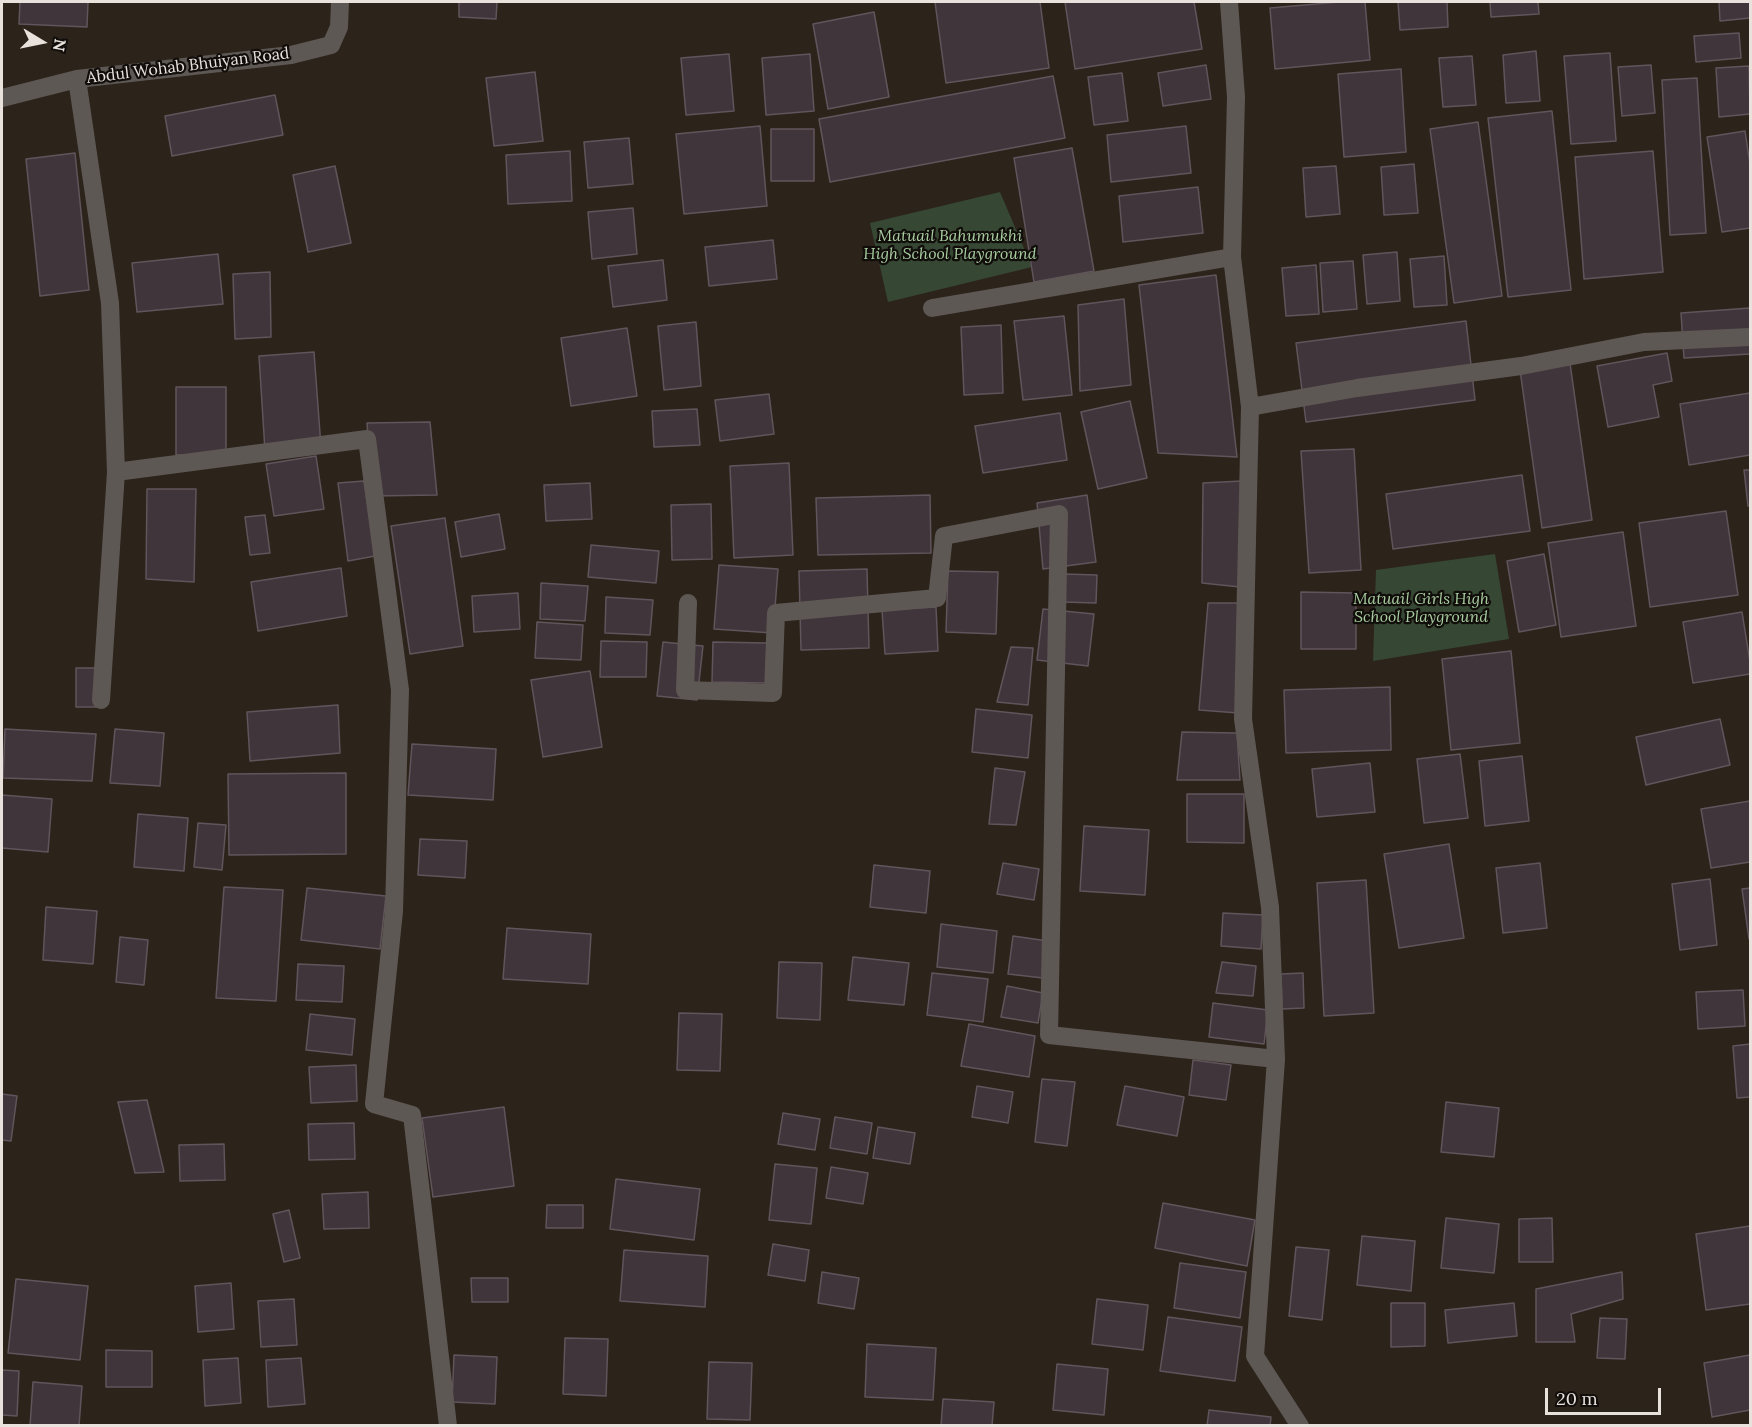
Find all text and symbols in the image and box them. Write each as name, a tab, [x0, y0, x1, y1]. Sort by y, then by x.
north arrow	[12, 12, 72, 72]
text: N	[49, 37, 71, 53]
street label: Abdul Wohab Bhuiyan Road	[86, 44, 290, 88]
park label: Matuail Bahumukhi High School Playground	[863, 226, 1037, 264]
park label: Matuail Girls High School Playground	[1353, 589, 1489, 627]
scale bar	[1548, 1376, 1664, 1414]
text: 20 m	[1556, 1387, 1598, 1410]

